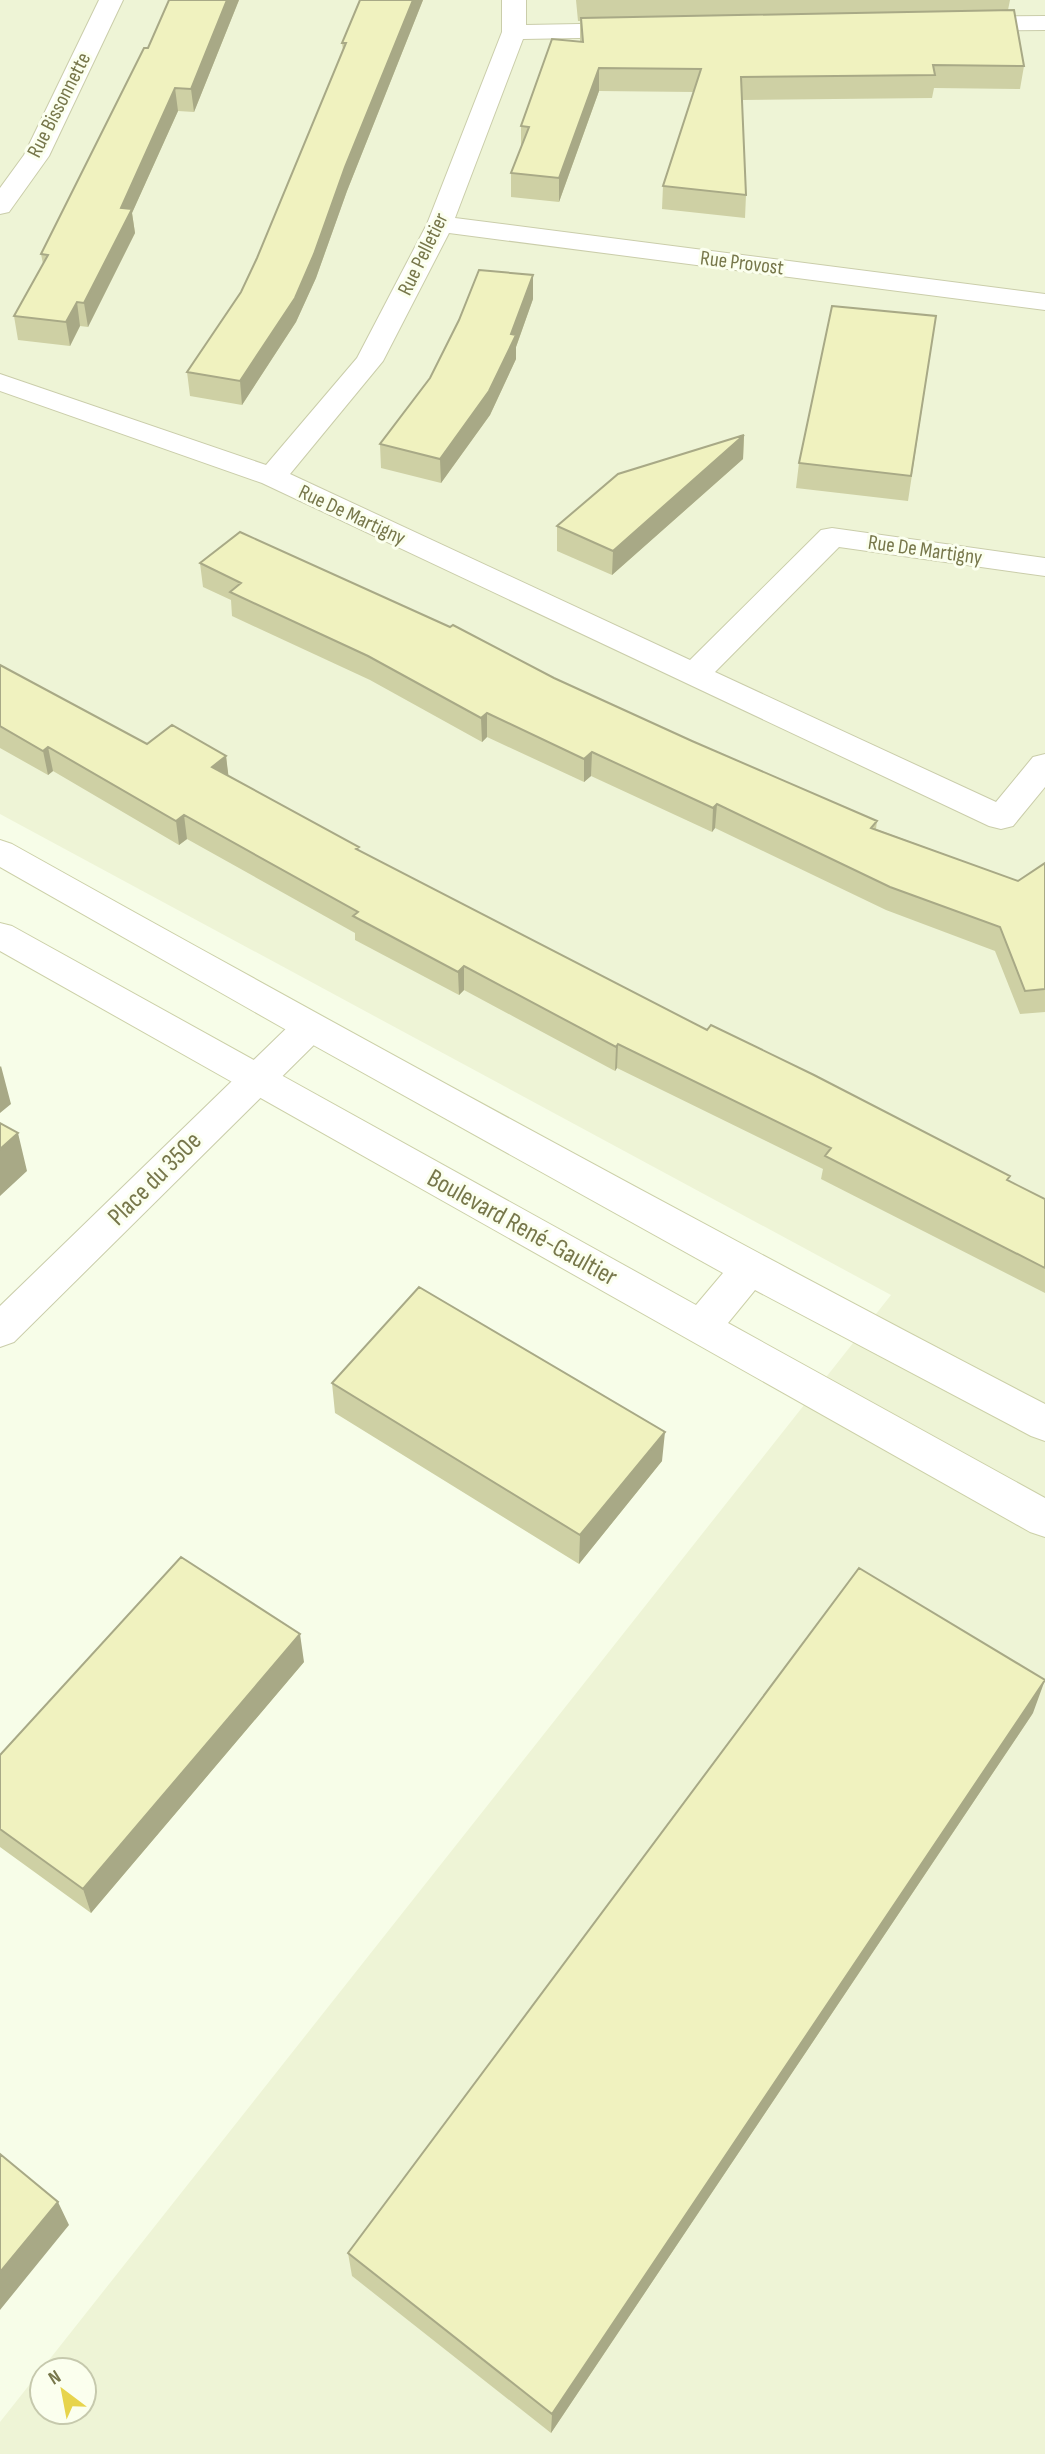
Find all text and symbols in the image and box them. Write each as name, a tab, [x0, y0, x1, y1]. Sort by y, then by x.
street label: Rue Bissonnette	[22, 48, 96, 162]
street label: Rue Pelletier	[392, 209, 454, 299]
street label: Rue Provost	[699, 245, 785, 281]
street label: Rue De Martigny	[295, 479, 409, 551]
street label: Rue De Martigny	[866, 530, 984, 570]
street label: Place du 350e	[102, 1126, 208, 1232]
street label: Boulevard René-Gaultier	[422, 1163, 623, 1293]
north arrow	[28, 2356, 98, 2426]
text: N	[44, 2365, 65, 2390]

